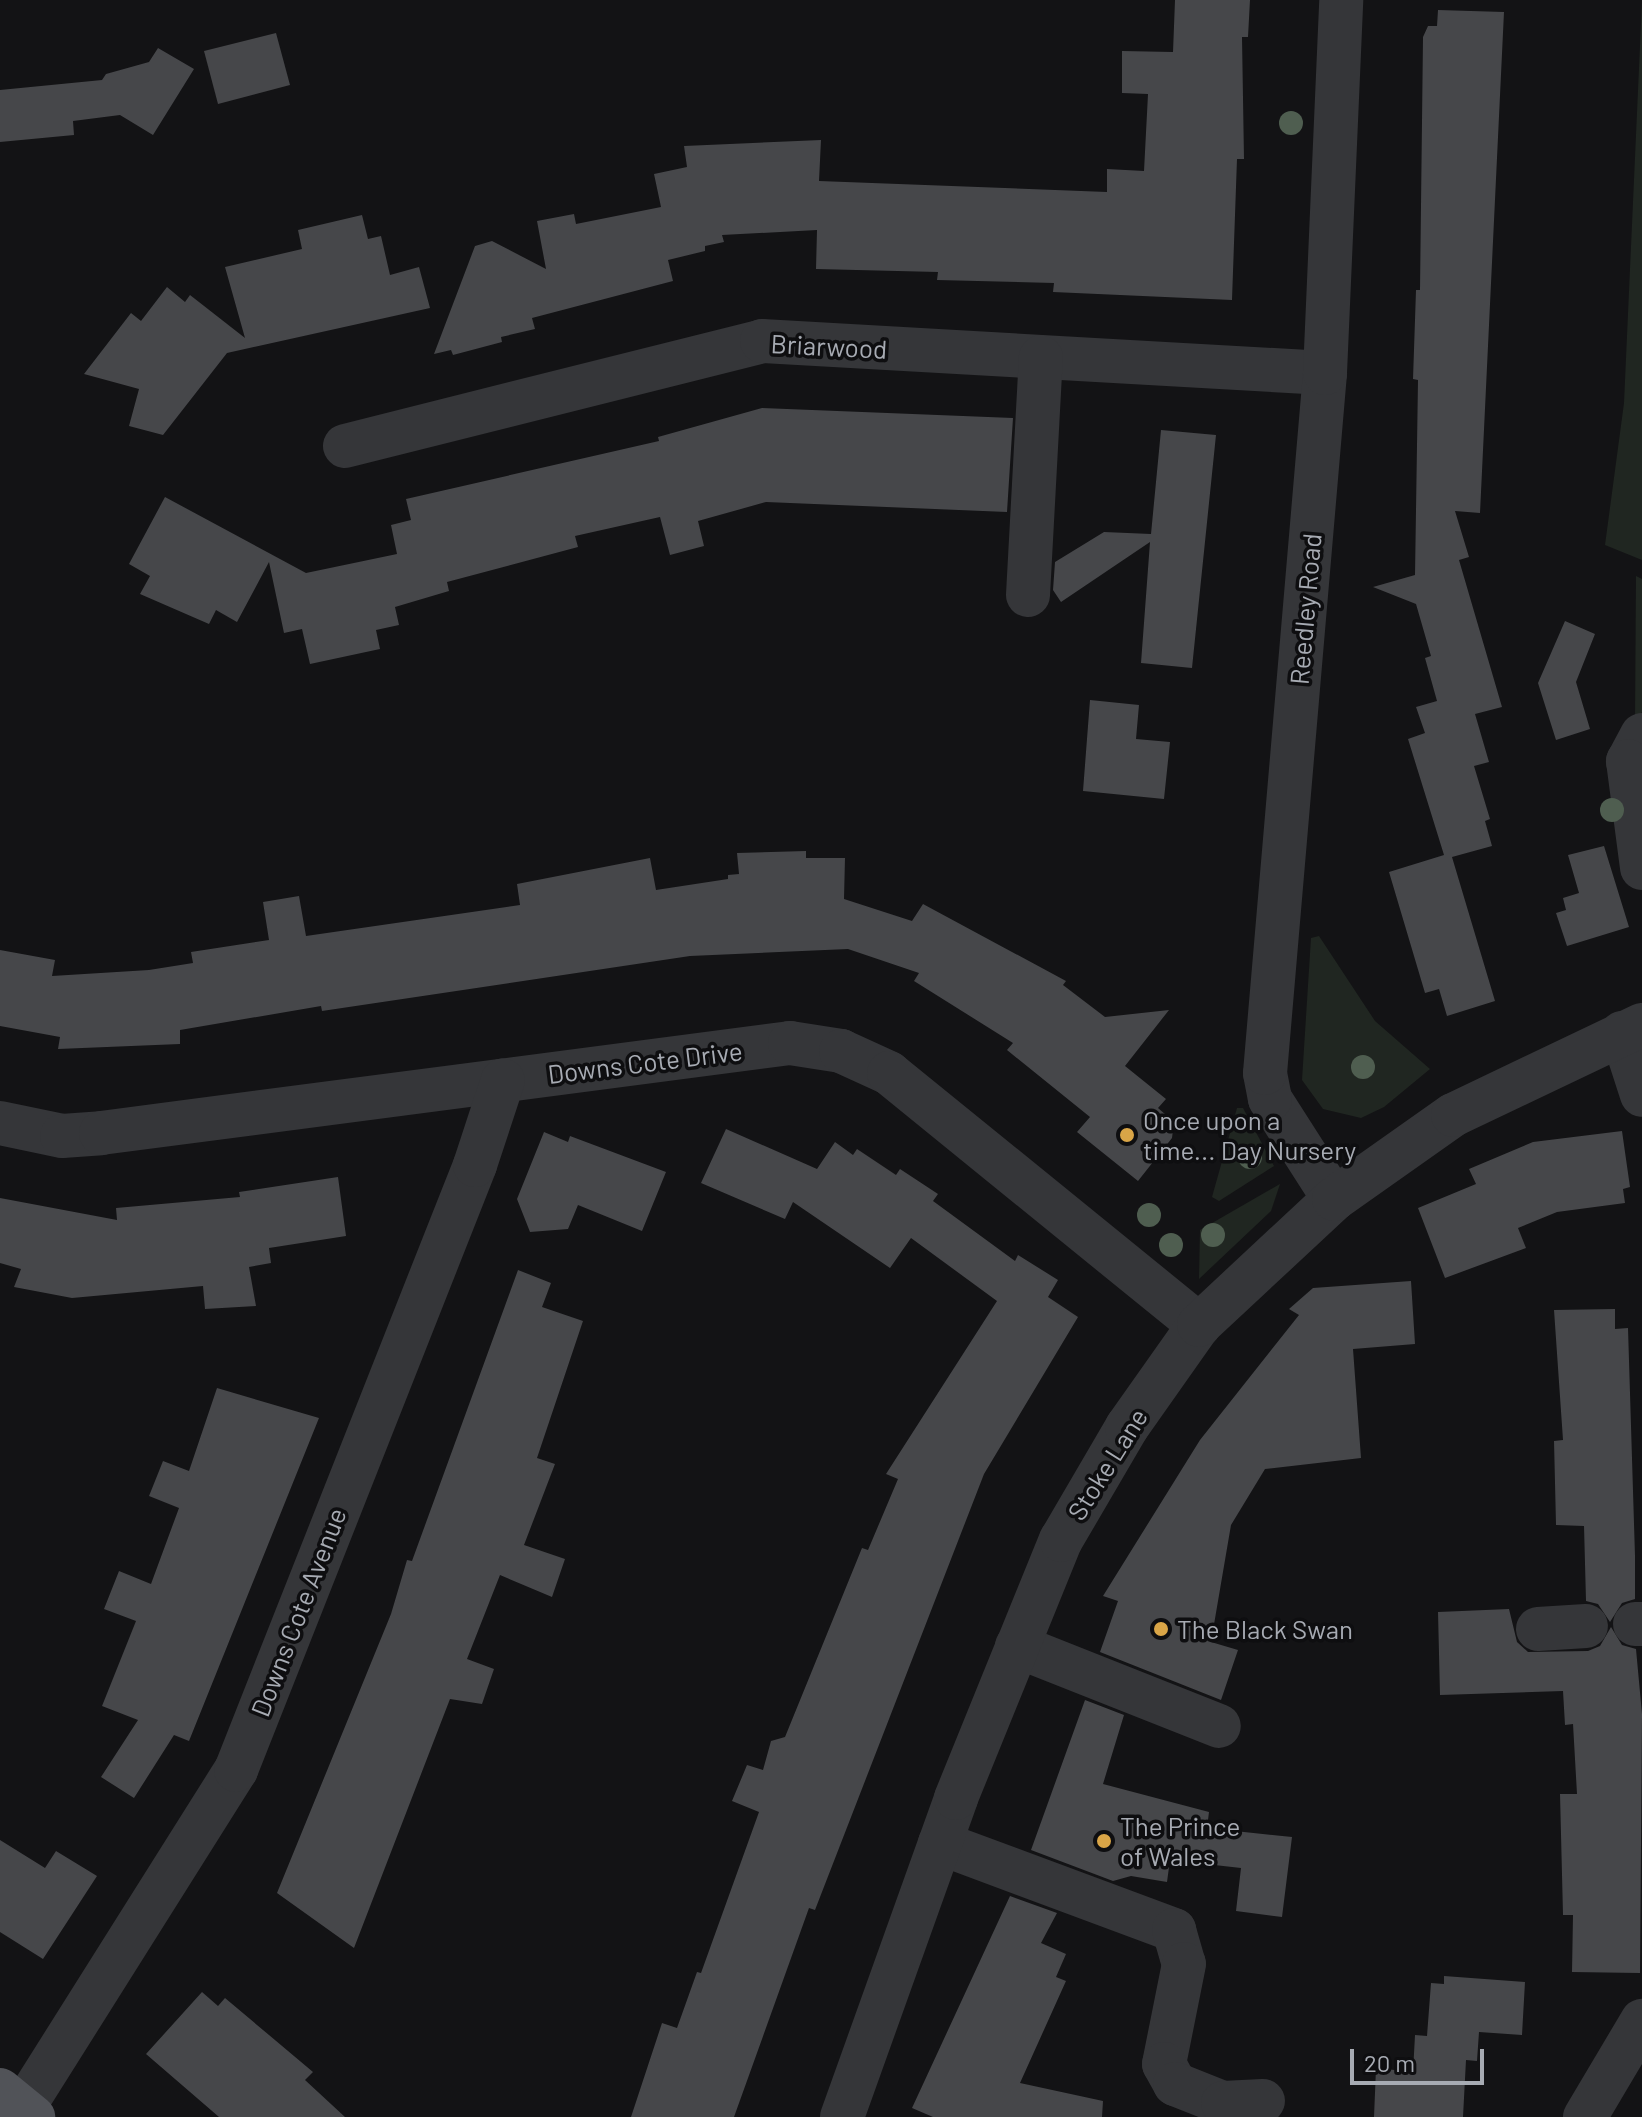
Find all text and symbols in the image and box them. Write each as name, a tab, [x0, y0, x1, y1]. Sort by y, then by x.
street label: Briarwood	[770, 327, 888, 365]
street label: Reedley Road	[1283, 532, 1327, 686]
street label: Downs Cote Drive	[546, 1035, 744, 1089]
place label: Once upon a time... Day Nursery	[1143, 1104, 1356, 1166]
marker: Once upon a time... Day Nursery	[1118, 1126, 1136, 1144]
street label: Stoke Lane	[1060, 1402, 1154, 1526]
street label: Downs Cote Avenue	[244, 1503, 352, 1721]
place label: The Black Swan	[1177, 1613, 1353, 1645]
marker: The Black Swan	[1152, 1620, 1170, 1638]
place label: The Prince of Wales	[1120, 1810, 1240, 1872]
marker: The Prince of Wales	[1095, 1832, 1113, 1850]
scale bar	[1354, 2033, 1488, 2083]
text: 20 m	[1364, 2048, 1415, 2077]

